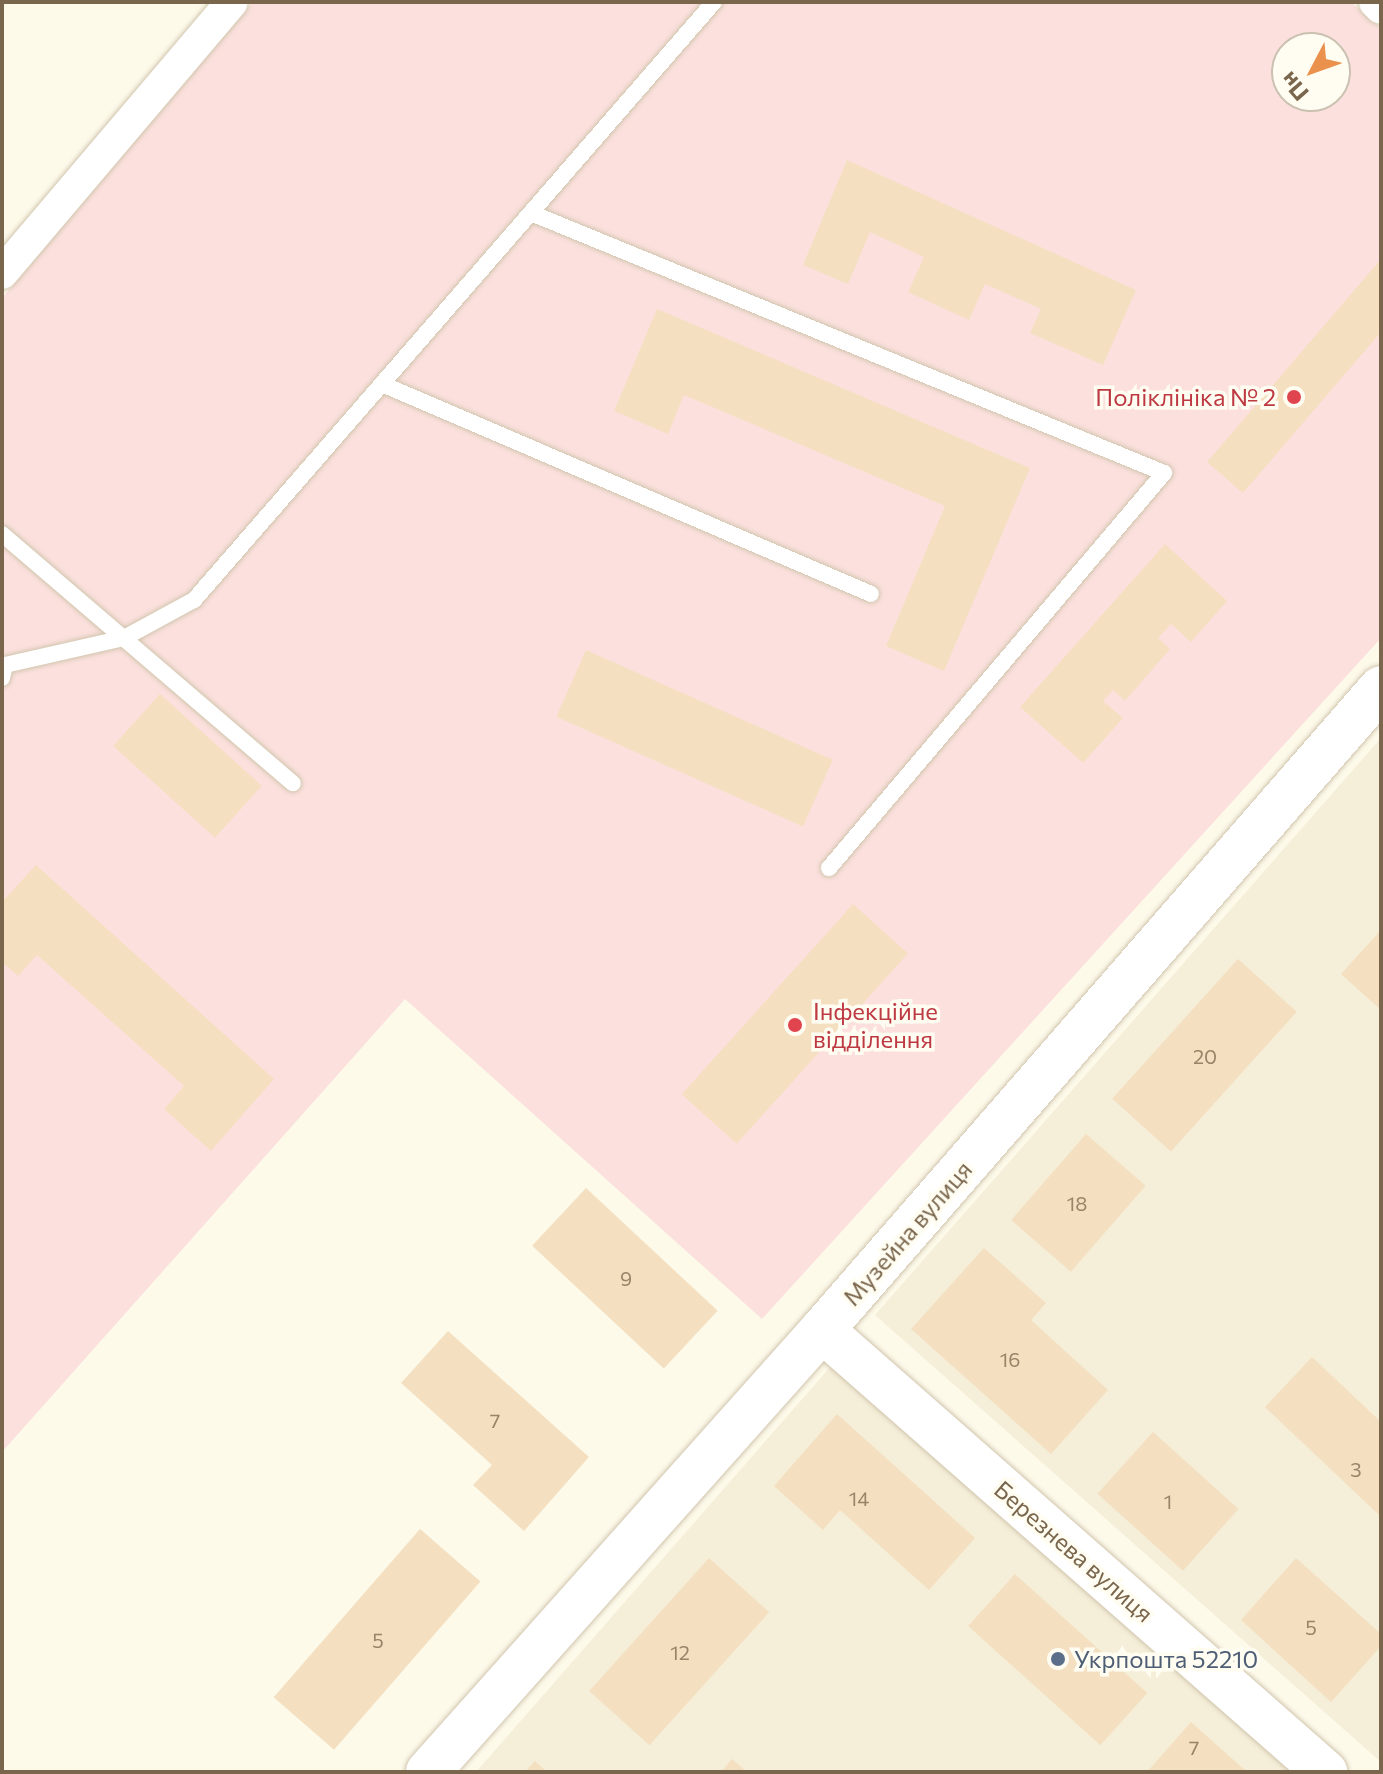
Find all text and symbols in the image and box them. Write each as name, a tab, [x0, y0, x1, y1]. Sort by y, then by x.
north arrow	[1271, 32, 1351, 112]
text: Пн	[1274, 67, 1314, 107]
place label: Поліклініка № 2	[1095, 383, 1276, 411]
marker: Поліклініка № 2	[1283, 386, 1305, 408]
place label: Інфекційне відділення	[813, 997, 938, 1053]
marker: Інфекційне відділення	[784, 1014, 806, 1036]
house number: 20	[1193, 1044, 1217, 1068]
street label: Музейна вулиця	[836, 1155, 978, 1311]
house number: 18	[1067, 1191, 1087, 1215]
house number: 9	[620, 1266, 632, 1290]
house number: 16	[1000, 1347, 1020, 1371]
house number: 7	[490, 1408, 500, 1432]
house number: 3	[1350, 1457, 1362, 1481]
street label: Березнева вулиця	[989, 1474, 1159, 1628]
house number: 14	[849, 1486, 869, 1510]
house number: 1	[1164, 1489, 1172, 1513]
house number: 5	[1305, 1615, 1317, 1639]
house number: 5	[372, 1628, 384, 1652]
house number: 12	[670, 1640, 690, 1664]
place label: Укрпошта 52210	[1074, 1645, 1258, 1673]
marker: Укрпошта 52210	[1049, 1650, 1067, 1668]
house number: 7	[1189, 1735, 1199, 1759]

